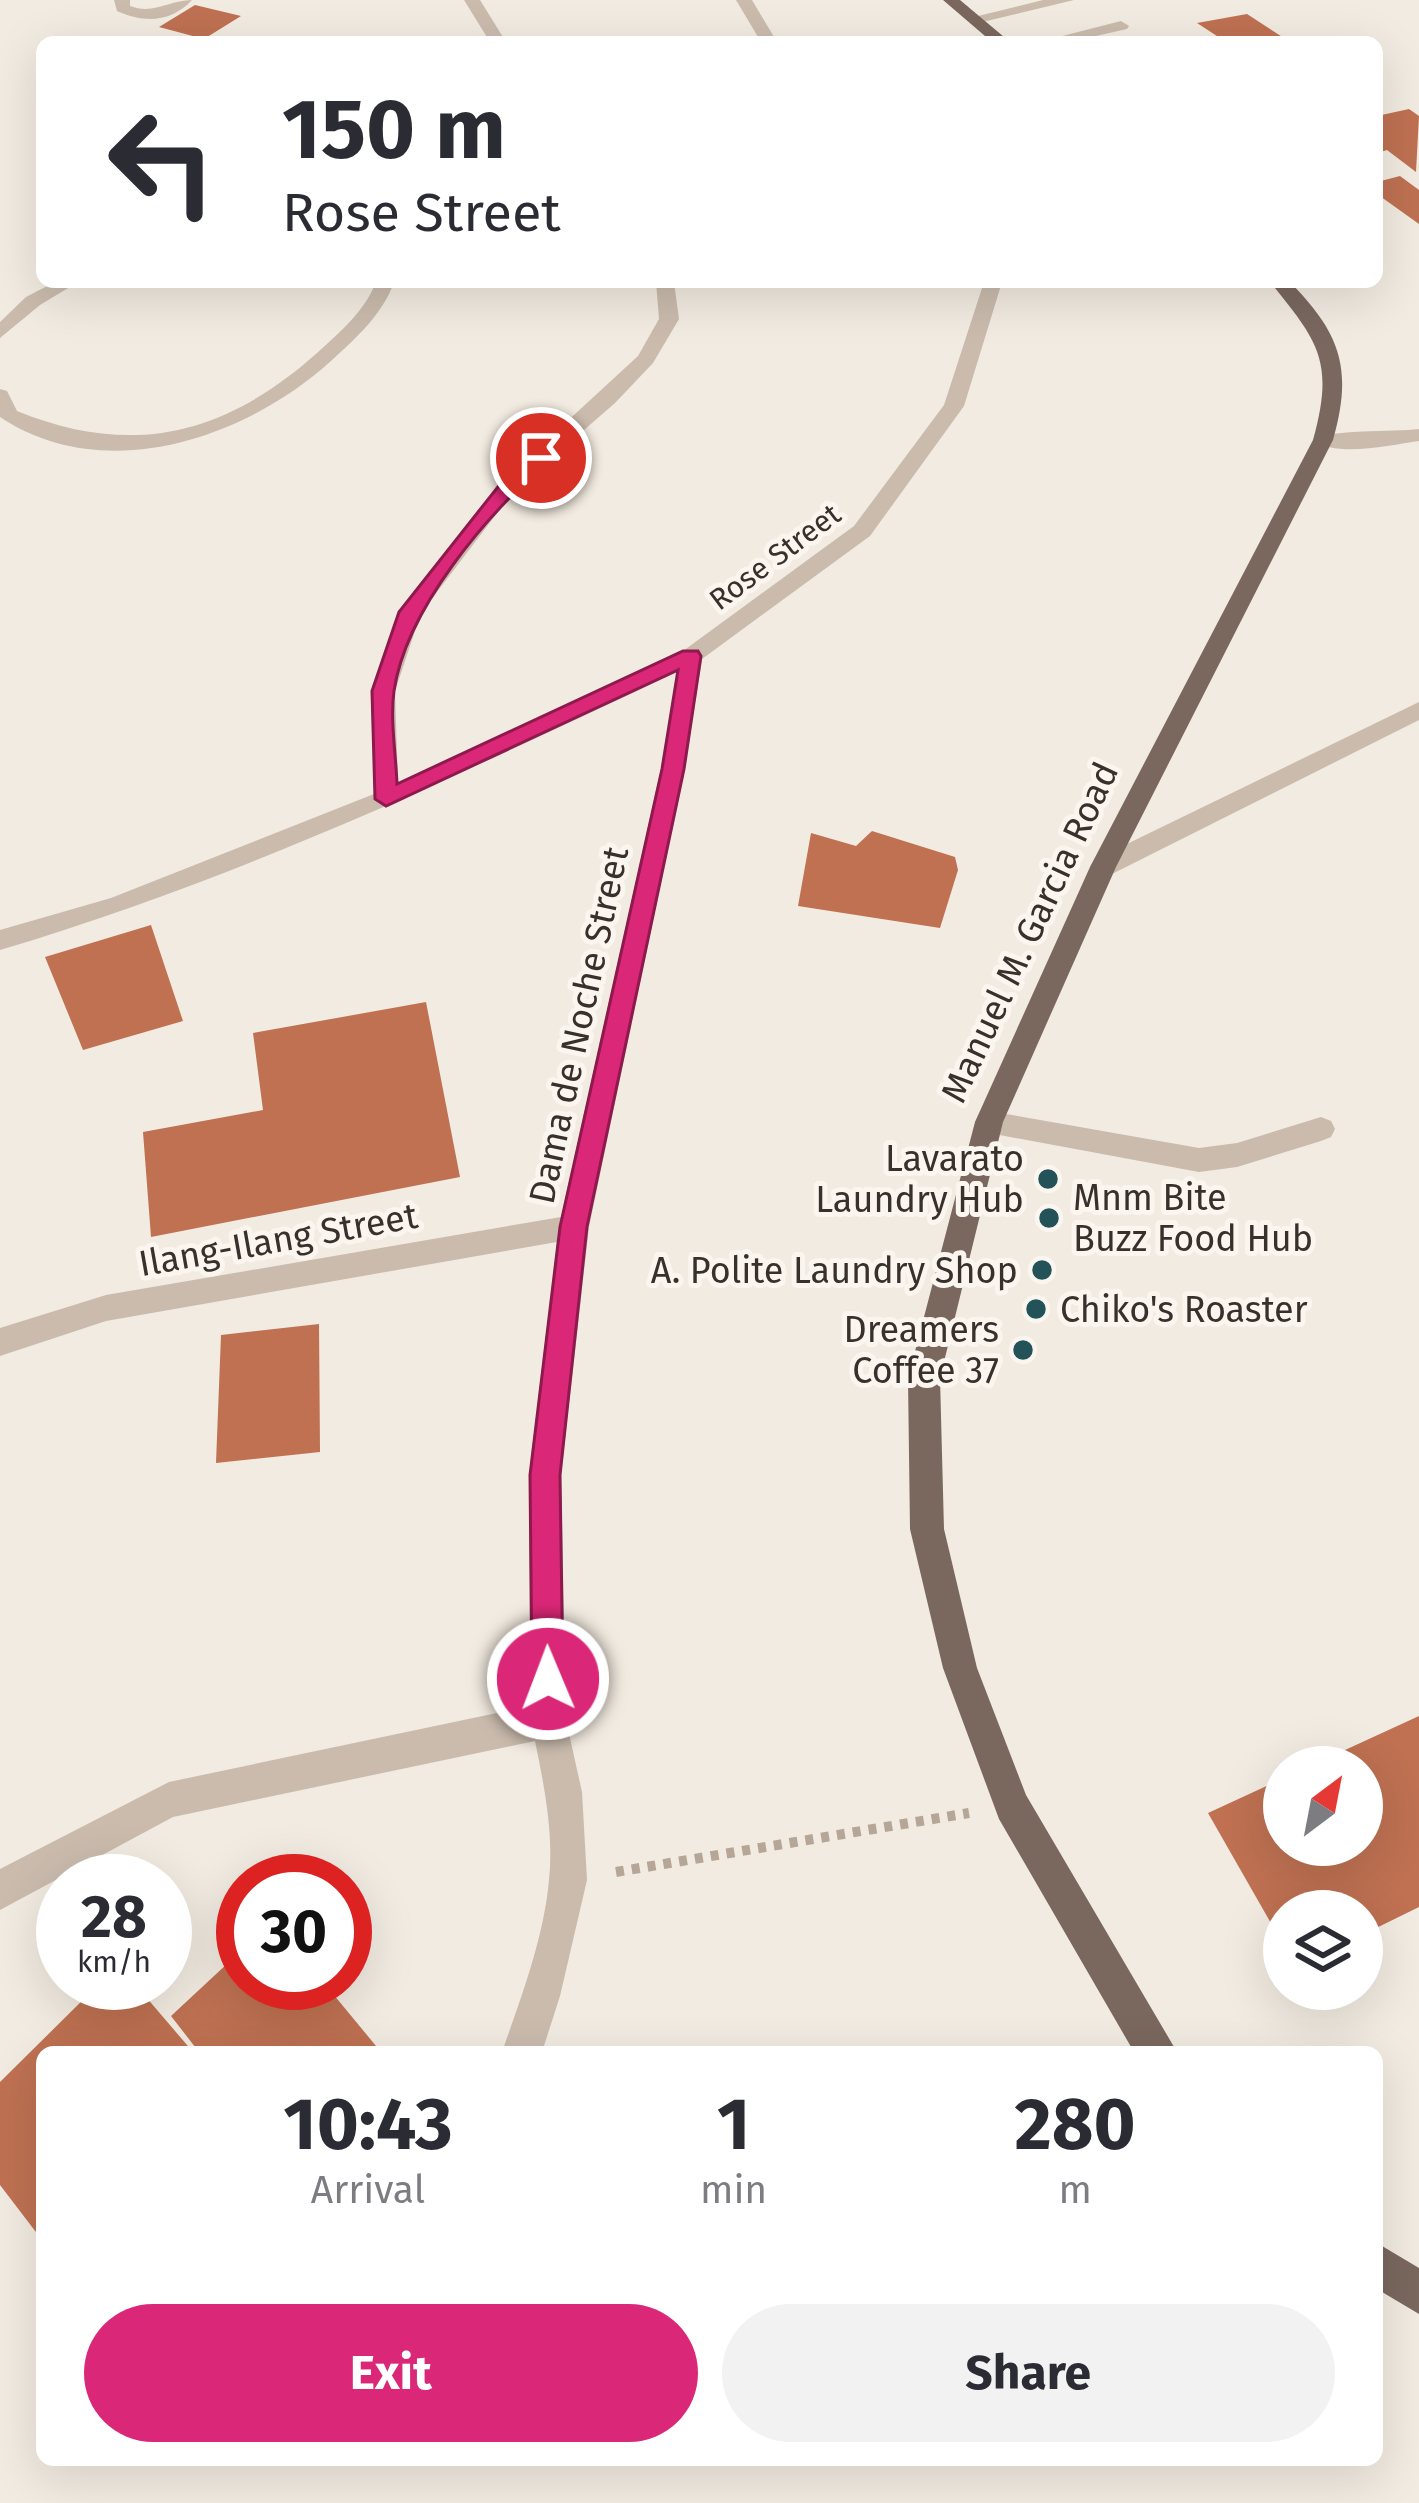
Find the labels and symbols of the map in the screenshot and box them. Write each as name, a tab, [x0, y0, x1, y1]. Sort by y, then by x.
pin	[490, 407, 592, 509]
street label: Rose Street	[702, 496, 848, 618]
street label: Manuel M. Garcia Road	[932, 755, 1128, 1109]
street label: Dama de Noche Street	[520, 843, 638, 1208]
place label: Lavarato Laundry Hub	[815, 1137, 1024, 1222]
marker: Lavarato Laundry Hub	[1035, 1166, 1061, 1192]
place label: Mnm Bite Buzz Food Hub	[1073, 1176, 1313, 1261]
street label: Ilang-Ilang Street	[135, 1194, 421, 1286]
marker: Mnm Bite Buzz Food Hub	[1036, 1205, 1062, 1231]
place label: A. Polite Laundry Shop	[651, 1249, 1018, 1293]
marker: A. Polite Laundry Shop	[1029, 1257, 1055, 1283]
place label: Chiko's Roaster	[1060, 1288, 1308, 1332]
marker: Chiko's Roaster	[1023, 1296, 1049, 1322]
place label: Dreamers Coffee 37	[844, 1308, 999, 1393]
marker: Dreamers Coffee 37	[1010, 1337, 1036, 1363]
position arrow	[485, 1616, 611, 1742]
north arrow	[1263, 1746, 1383, 1866]
speed limit sign: 30	[216, 1854, 372, 2010]

